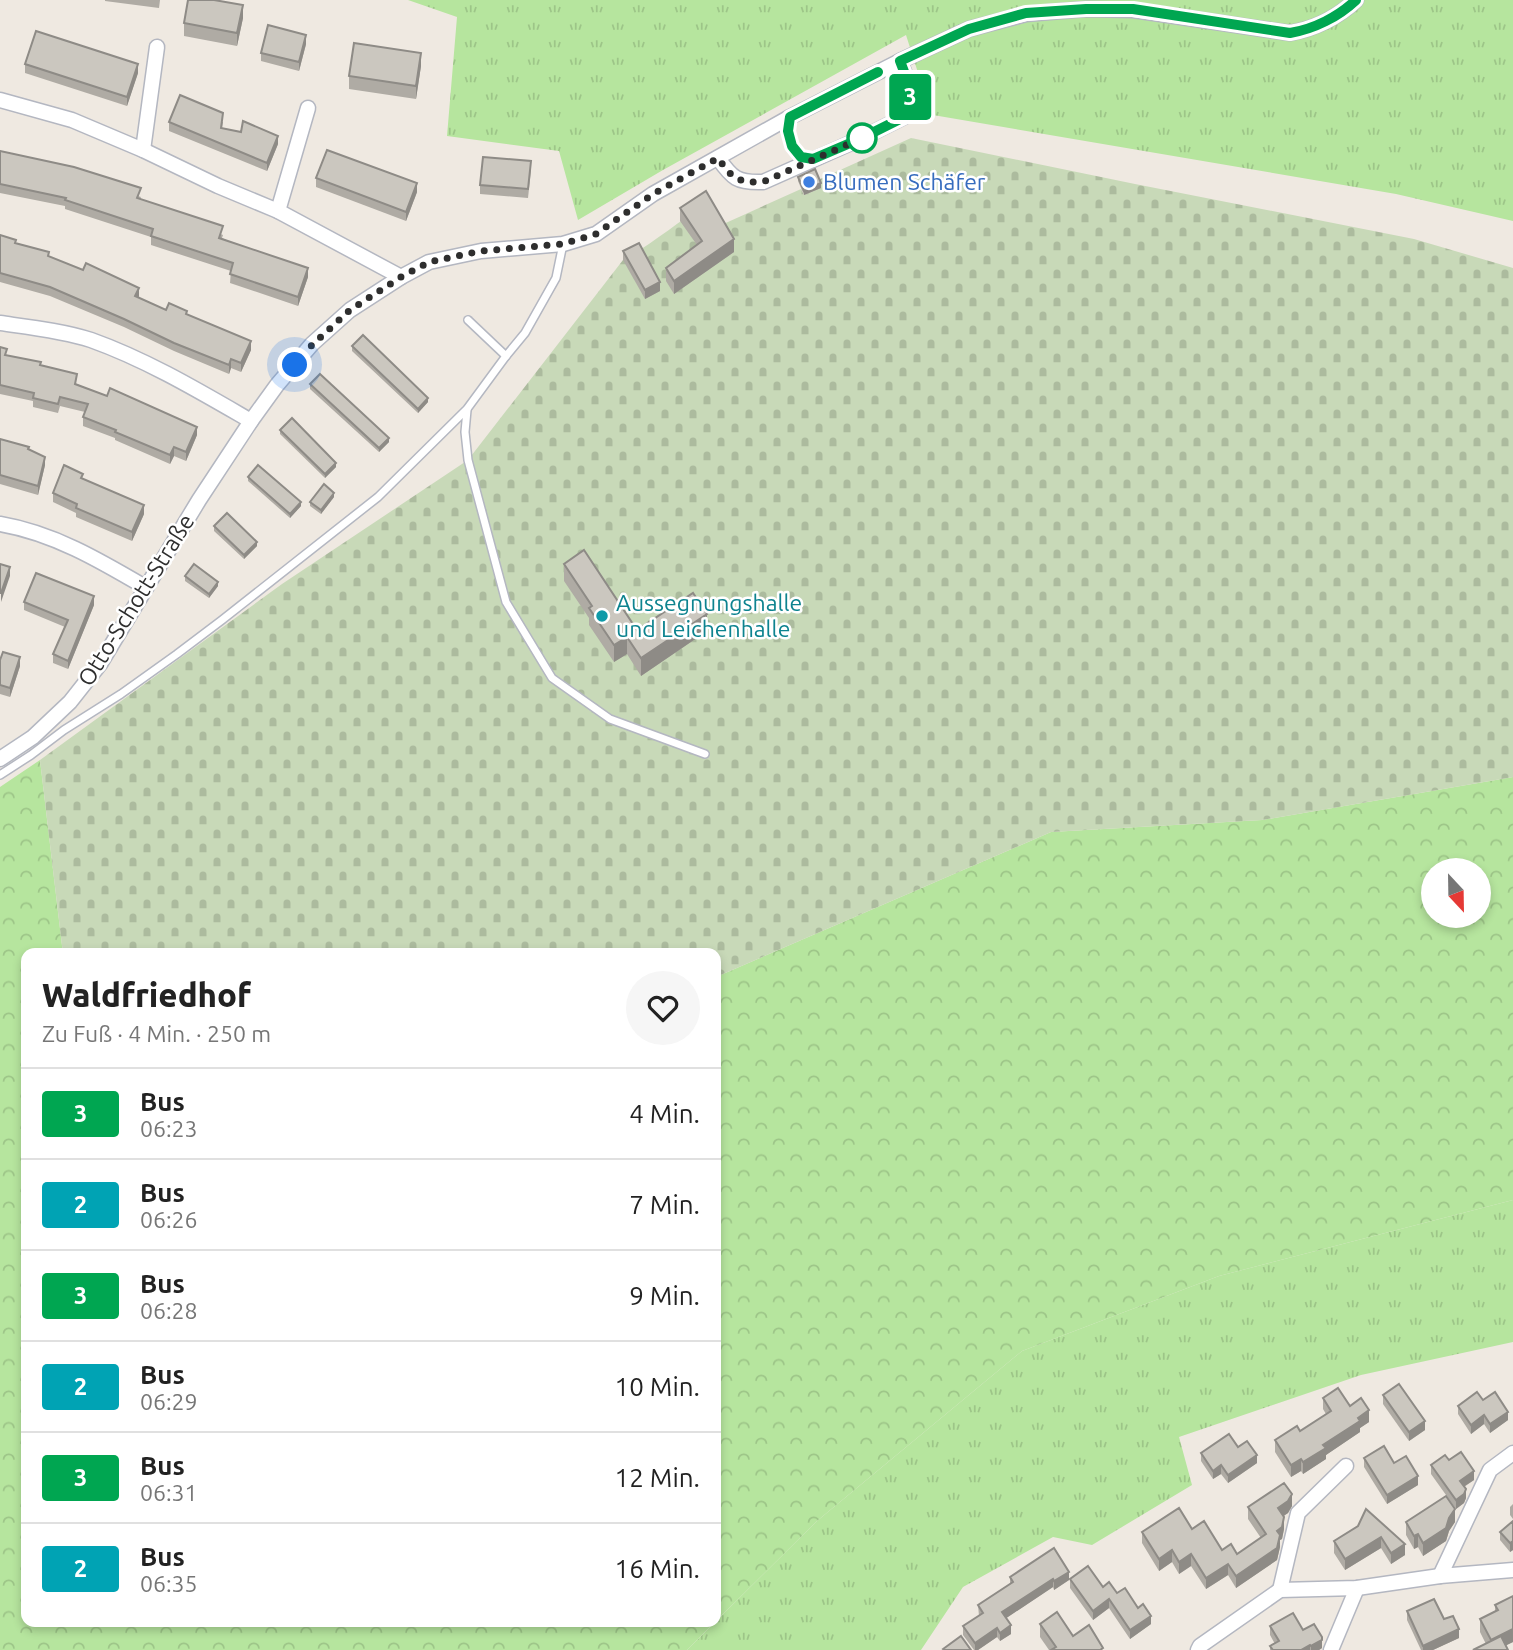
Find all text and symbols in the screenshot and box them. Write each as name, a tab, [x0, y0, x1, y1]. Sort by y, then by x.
line badge: 3	[887, 74, 933, 120]
text: 3	[903, 83, 917, 110]
unlabelled marker	[847, 123, 877, 153]
place label: Blumen Schäfer	[823, 169, 986, 194]
marker: Blumen Schäfer	[801, 174, 817, 190]
your location	[277, 347, 312, 382]
street label: Otto-Schott-Straße	[73, 509, 199, 690]
place label: Aussegnungshalle und Leichenhalle	[616, 590, 802, 641]
marker: Aussegnungshalle und Leichenhalle	[594, 608, 610, 624]
north arrow	[1421, 858, 1491, 928]
map controls	[1421, 858, 1491, 928]
button: heart	[626, 971, 700, 1045]
text: Waldfriedhof	[42, 976, 251, 1013]
text: Zu Fuß · 4 Min. · 250 m	[42, 1021, 271, 1046]
text: Bus	[140, 1087, 185, 1116]
text: 4 Min.	[629, 1099, 700, 1128]
text: 3	[74, 1100, 87, 1127]
text: 06:23	[140, 1116, 198, 1141]
text: Bus	[140, 1178, 185, 1207]
text: 7 Min.	[629, 1190, 700, 1219]
text: 2	[74, 1191, 87, 1218]
text: 06:26	[140, 1207, 198, 1232]
text: Bus	[140, 1269, 185, 1298]
text: 9 Min.	[629, 1281, 700, 1310]
text: 3	[74, 1282, 87, 1309]
text: 06:28	[140, 1298, 198, 1323]
text: Bus	[140, 1360, 185, 1389]
text: 10 Min.	[615, 1372, 700, 1401]
text: 2	[74, 1373, 87, 1400]
text: 06:29	[140, 1389, 198, 1414]
text: Bus	[140, 1451, 185, 1480]
text: 12 Min.	[615, 1463, 700, 1492]
text: 3	[74, 1464, 87, 1491]
text: 06:31	[140, 1480, 198, 1505]
text: Bus	[140, 1542, 185, 1571]
text: 16 Min.	[615, 1554, 700, 1583]
text: 2	[74, 1555, 87, 1582]
text: 06:35	[140, 1571, 198, 1596]

